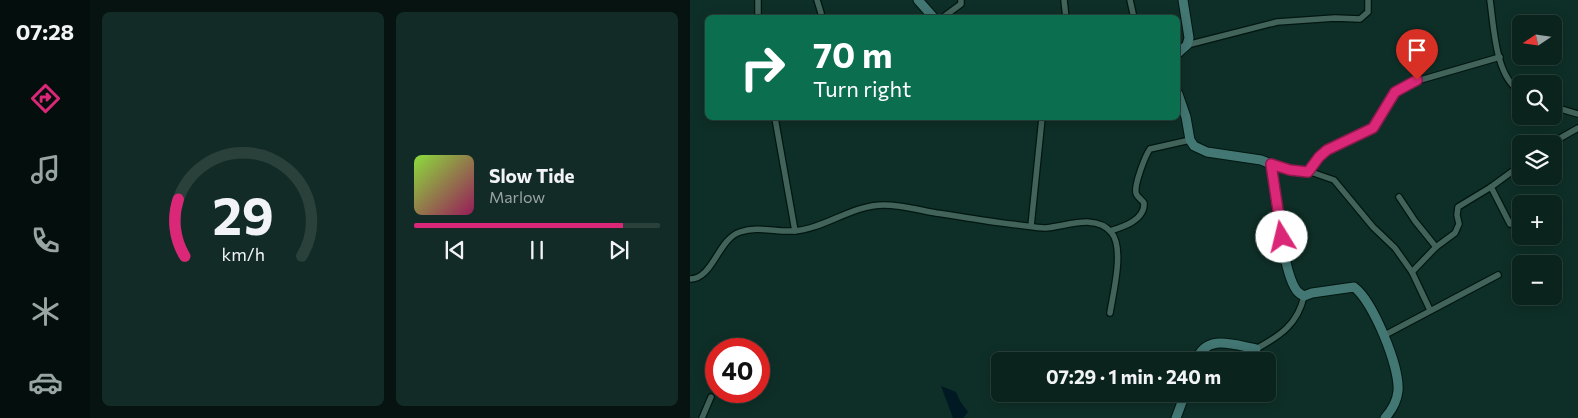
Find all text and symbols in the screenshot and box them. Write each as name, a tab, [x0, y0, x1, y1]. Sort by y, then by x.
north arrow	[1512, 15, 1562, 65]
map controls	[1512, 15, 1562, 305]
text: 07:28	[16, 18, 74, 45]
pin	[1396, 29, 1438, 80]
text: 70 m	[813, 32, 893, 75]
icon: right	[730, 35, 795, 100]
icon: arrive	[1403, 36, 1431, 64]
text: Turn right	[813, 75, 911, 102]
button: search	[1512, 75, 1562, 125]
icon: directions	[28, 81, 63, 116]
button: layers	[1512, 135, 1562, 185]
icon: music	[28, 152, 63, 187]
text: Slow Tide	[489, 164, 575, 187]
text: 29	[212, 182, 274, 246]
text: Marlow	[489, 187, 545, 206]
button: +	[1512, 195, 1562, 245]
position arrow	[1255, 210, 1307, 262]
icon: phone	[28, 223, 63, 258]
icon: previous	[441, 236, 469, 264]
icon: pause	[523, 236, 551, 264]
icon: next	[605, 236, 633, 264]
text: km/h	[221, 243, 265, 265]
button: −	[1512, 255, 1562, 305]
icon: climate	[28, 294, 63, 329]
speed limit sign: 40	[705, 338, 770, 403]
icon: car	[28, 365, 63, 400]
text: 07:29 · 1 min · 240 m	[1046, 365, 1221, 388]

